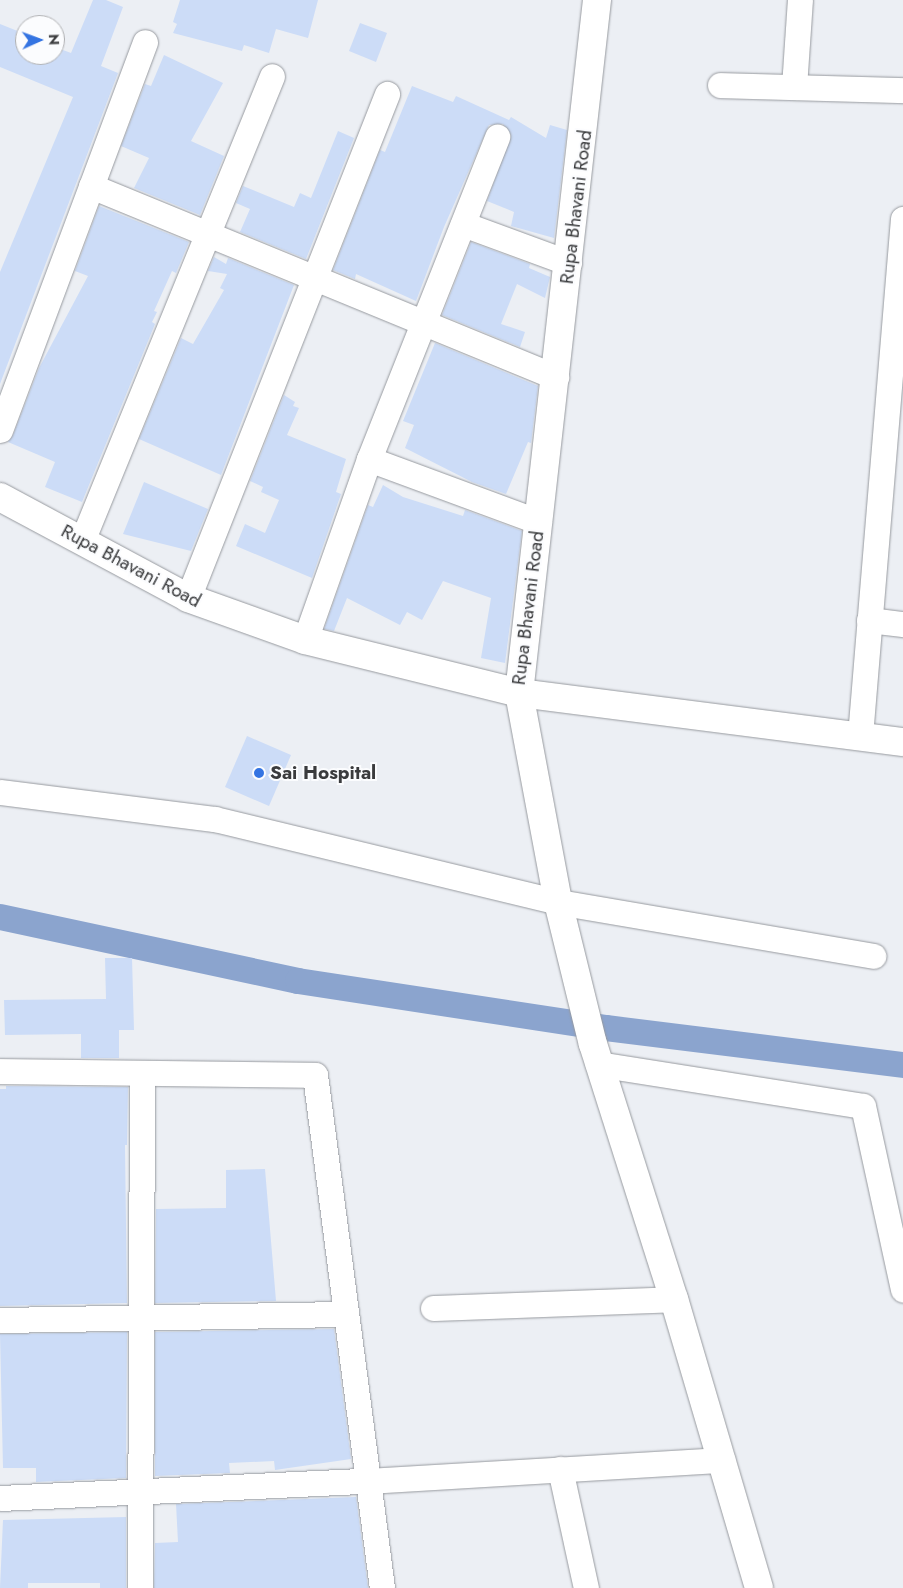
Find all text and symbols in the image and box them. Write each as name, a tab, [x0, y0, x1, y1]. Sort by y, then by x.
north arrow	[15, 15, 65, 65]
text: N	[44, 34, 64, 45]
street label: Rupa Bhavani Road	[555, 129, 597, 285]
street label: Rupa Bhavani Road	[57, 520, 205, 612]
street label: Rupa Bhavani Road	[507, 530, 549, 686]
place label: Sai Hospital	[270, 762, 376, 784]
marker: Sai Hospital	[252, 766, 266, 780]

